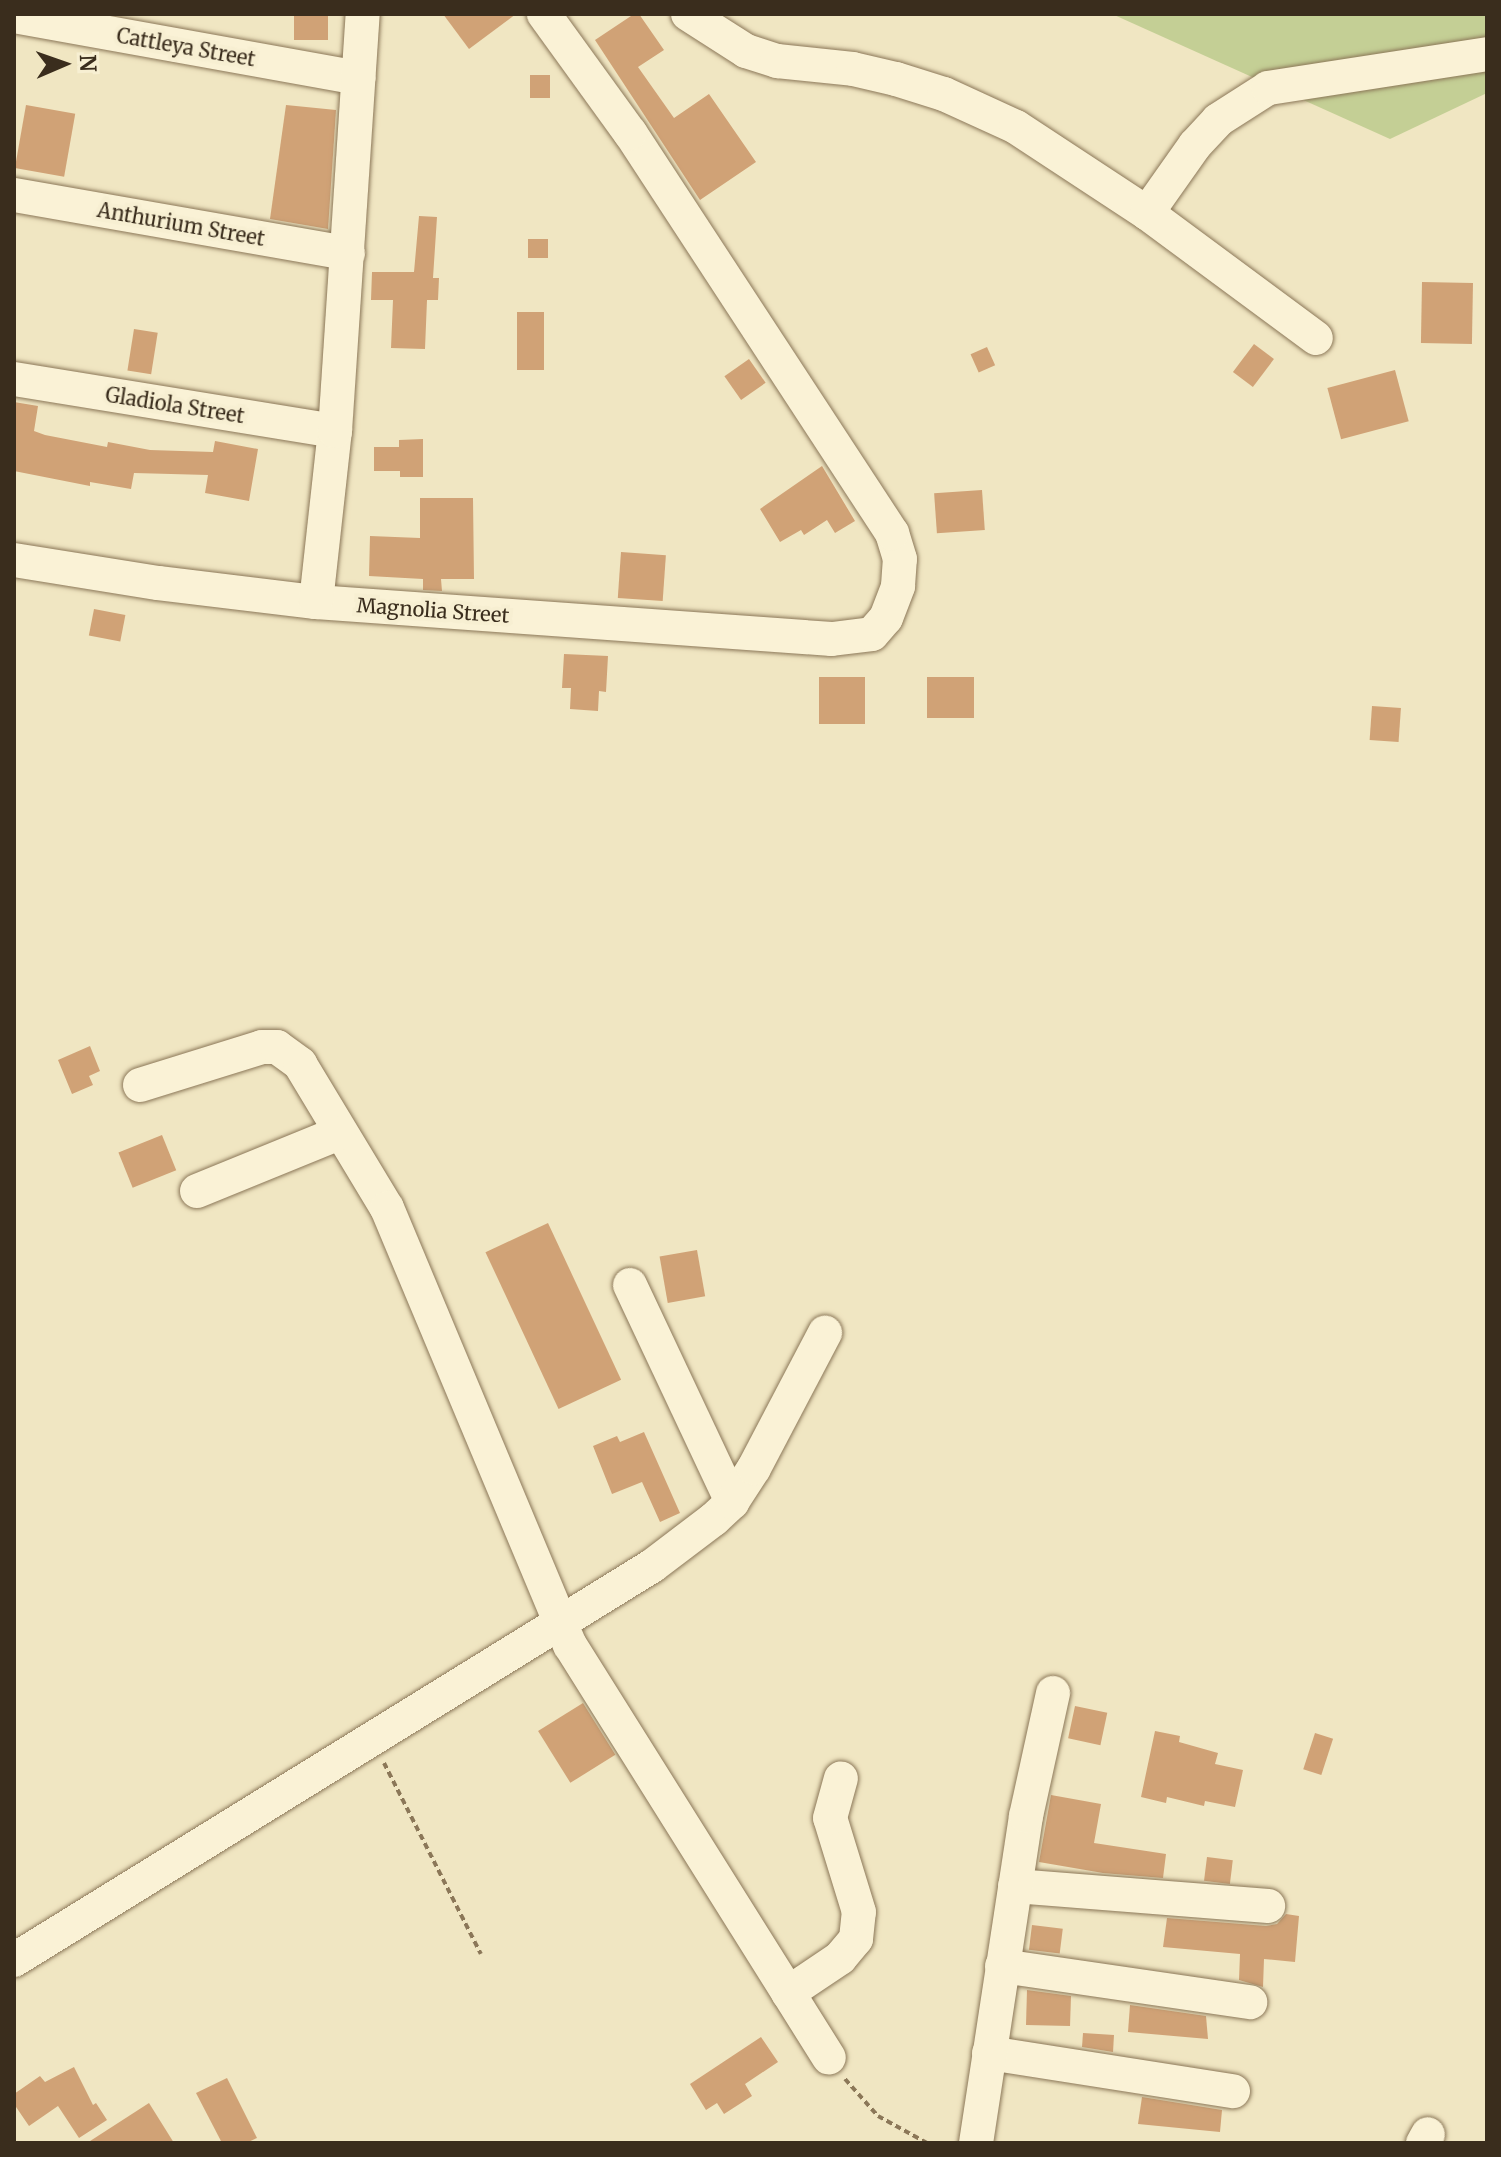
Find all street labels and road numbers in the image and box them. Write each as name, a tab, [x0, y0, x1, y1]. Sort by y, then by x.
street label: Cattleya Street	[115, 23, 257, 71]
street label: Anthurium Street	[95, 197, 267, 251]
street label: Gladiola Street	[104, 382, 246, 428]
street label: Magnolia Street	[356, 593, 510, 627]

